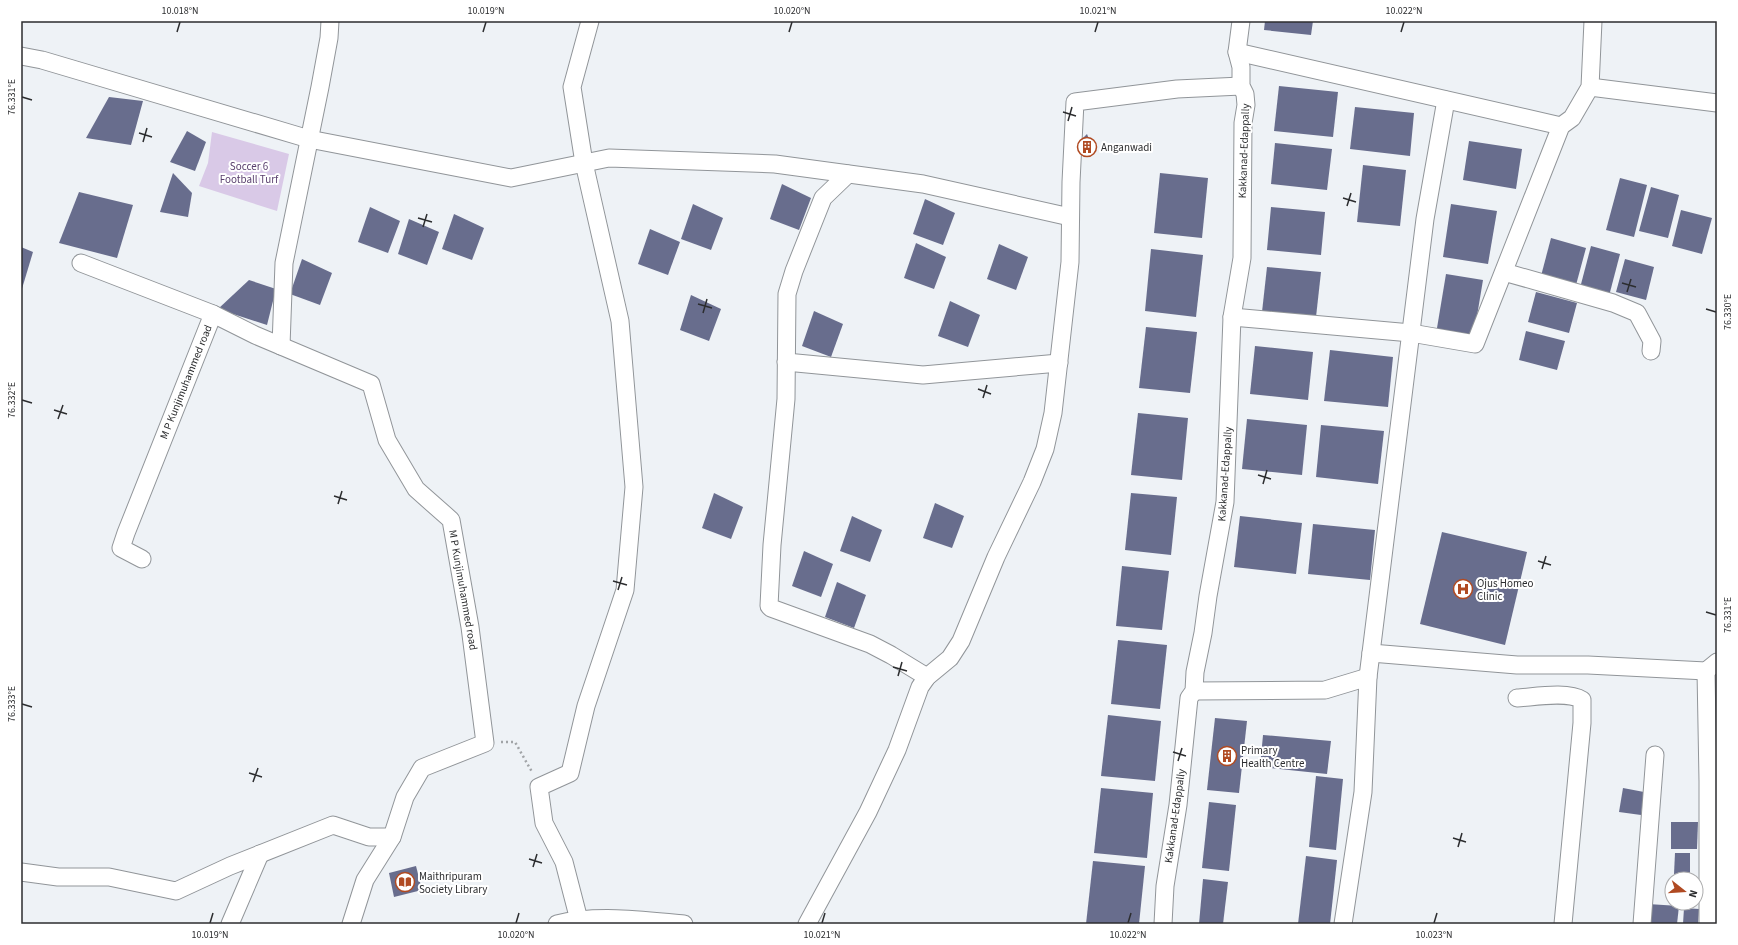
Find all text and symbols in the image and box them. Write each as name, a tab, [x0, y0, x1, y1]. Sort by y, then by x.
text: 10.018°N	[161, 4, 199, 18]
text: 10.019°N	[467, 4, 505, 18]
text: 10.020°N	[773, 4, 811, 18]
text: 10.021°N	[1079, 4, 1117, 18]
text: 10.022°N	[1385, 4, 1423, 18]
text: 76.331°E	[5, 79, 19, 115]
street label: Kakkanad-Edappally	[1235, 103, 1253, 199]
building icon: Anganwadi	[1076, 136, 1098, 158]
place label: Anganwadi	[1101, 140, 1152, 155]
park label: Soccer 6 Football Turf	[220, 159, 279, 187]
text: 76.330°E	[1721, 294, 1735, 330]
street label: M P Kunjimuhammed road	[156, 323, 216, 441]
text: 76.332°E	[5, 382, 19, 418]
street label: Kakkanad-Edappally	[1214, 426, 1236, 522]
street label: M P Kunjimuhammed road	[445, 529, 481, 651]
place label: Ojus Homeo Clinic	[1477, 576, 1534, 604]
hospital icon: Ojus Homeo Clinic	[1452, 578, 1474, 600]
text: 76.331°E	[1721, 597, 1735, 633]
text: 76.333°E	[5, 686, 19, 722]
place label: Primary Health Centre	[1241, 743, 1305, 771]
building icon: Primary Health Centre	[1216, 745, 1238, 767]
street label: Kakkanad-Edappally	[1161, 768, 1189, 864]
place label: Maithripuram Society Library	[419, 869, 487, 897]
library icon: Maithripuram Society Library	[394, 871, 416, 893]
north arrow	[1664, 871, 1704, 911]
text: N	[1685, 888, 1701, 899]
text: 10.019°N	[191, 928, 229, 942]
text: 10.020°N	[497, 928, 535, 942]
text: 10.021°N	[803, 928, 841, 942]
text: 10.022°N	[1109, 928, 1147, 942]
text: 10.023°N	[1415, 928, 1453, 942]

